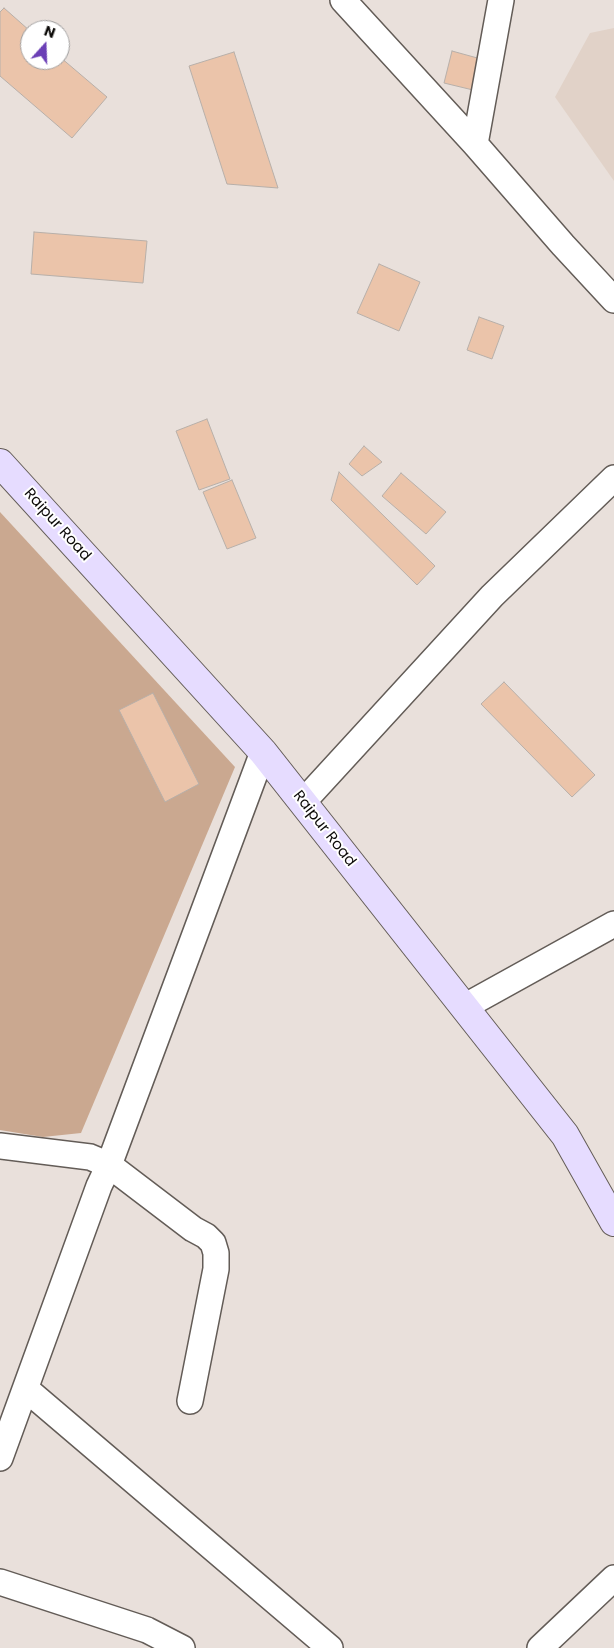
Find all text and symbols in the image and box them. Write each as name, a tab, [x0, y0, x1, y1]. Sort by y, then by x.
north arrow	[20, 20, 70, 70]
text: N	[41, 21, 58, 43]
street label: Raipur Road	[20, 485, 94, 565]
street label: Raipur Road	[289, 787, 359, 871]

